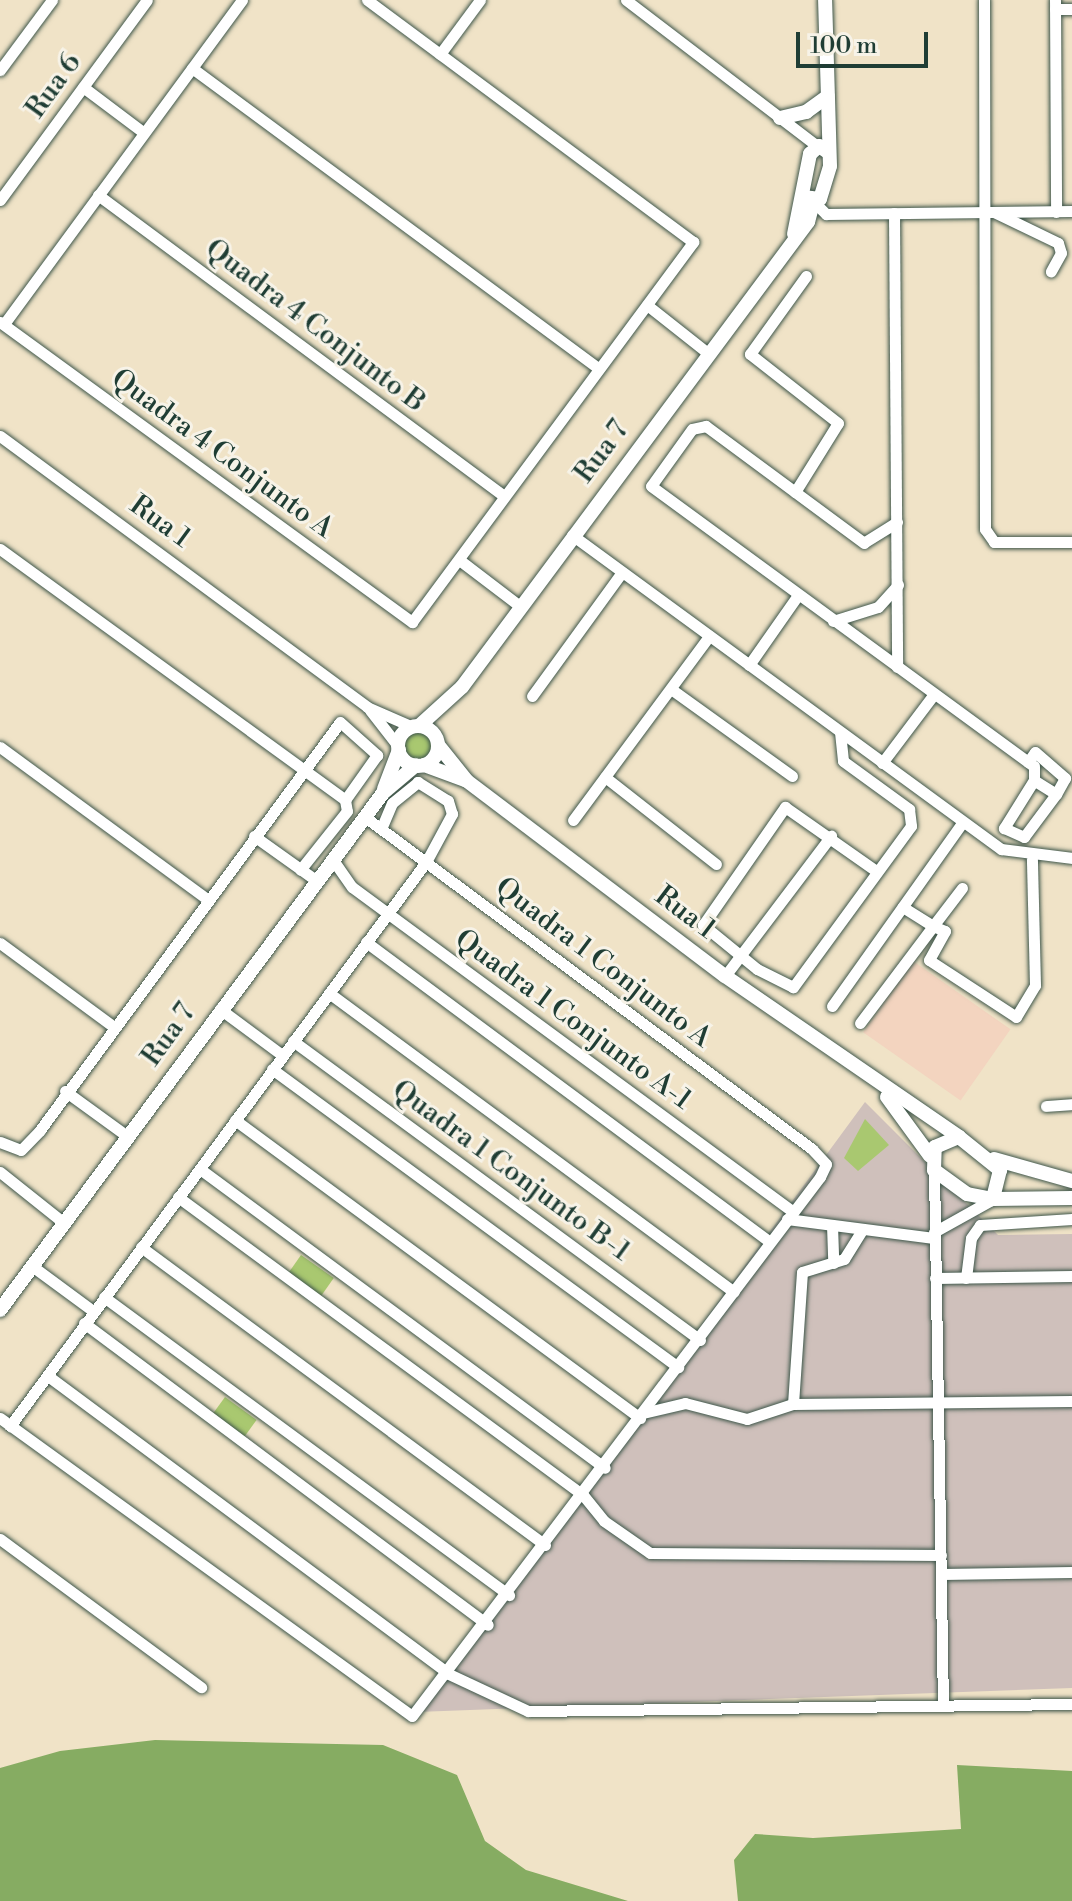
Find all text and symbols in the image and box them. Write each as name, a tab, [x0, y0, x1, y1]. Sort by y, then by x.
scale bar	[800, 16, 932, 66]
text: 100 m	[810, 31, 877, 61]
street label: Rua 6	[19, 47, 89, 125]
street label: Quadra 4 Conjunto B	[198, 232, 432, 420]
street label: Quadra 4 Conjunto A	[104, 362, 340, 546]
street label: Rua 7	[568, 414, 636, 490]
street label: Rua 1	[123, 489, 197, 555]
street label: Quadra 1 Conjunto A	[488, 871, 718, 1055]
street label: Rua 1	[648, 879, 722, 947]
street label: Quadra 1 Conjunto A-1	[448, 923, 698, 1117]
street label: Rua 7	[135, 997, 203, 1073]
street label: Quadra 1 Conjunto B-1	[385, 1073, 637, 1269]

